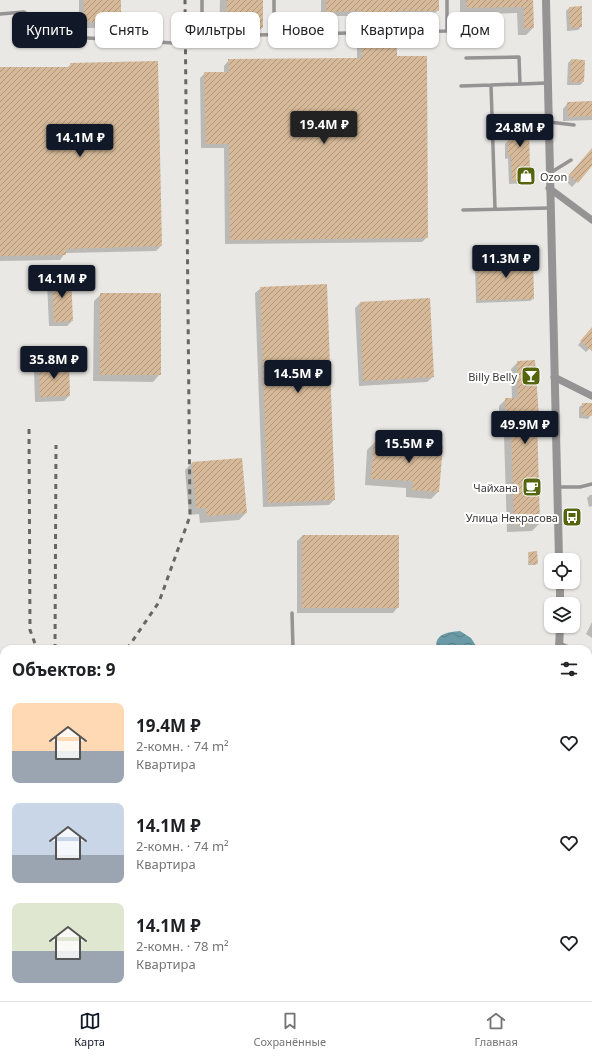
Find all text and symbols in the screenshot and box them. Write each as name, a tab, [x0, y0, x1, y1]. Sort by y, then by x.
chip: Купить	[12, 12, 87, 48]
chip: Снять	[95, 12, 163, 48]
chip: Фильтры	[171, 12, 260, 48]
chip: Новое	[268, 12, 338, 48]
chip: Квартира	[346, 12, 439, 48]
chip: Дом	[447, 12, 504, 48]
pin: 19.4M ₽	[287, 111, 361, 145]
pin: 24.8M ₽	[483, 114, 557, 148]
text: 19.4M ₽	[299, 115, 349, 133]
text: 24.8M ₽	[495, 118, 545, 136]
pin: 14.1M ₽	[43, 124, 117, 158]
text: 14.1M ₽	[55, 128, 105, 146]
shop icon: Ozon	[515, 165, 537, 187]
place label: Ozon	[540, 169, 567, 184]
pin: 11.3M ₽	[469, 245, 543, 279]
text: 11.3M ₽	[481, 249, 531, 267]
pin: 14.1M ₽	[25, 265, 99, 299]
text: 14.1M ₽	[37, 269, 87, 287]
pin: 35.8M ₽	[17, 346, 91, 380]
text: 35.8M ₽	[29, 350, 79, 368]
pin: 14.5M ₽	[261, 360, 335, 394]
text: 14.5M ₽	[273, 364, 323, 382]
bar icon: Billy Belly	[520, 365, 542, 387]
place label: Billy Belly	[468, 369, 517, 384]
pin: 49.9M ₽	[488, 411, 562, 445]
text: 49.9M ₽	[500, 415, 550, 433]
pin: 15.5M ₽	[372, 430, 446, 464]
text: 15.5M ₽	[384, 434, 434, 452]
cafe icon: Чайхана	[521, 476, 543, 498]
place label: Чайхана	[473, 480, 518, 495]
bus stop icon: Улица Некрасова	[561, 506, 583, 528]
place label: Улица Некрасова	[466, 510, 558, 525]
map controls	[544, 553, 580, 633]
button: locate	[544, 553, 580, 589]
button: layers	[544, 597, 580, 633]
text: Объектов: 9	[12, 658, 115, 681]
icon: filters	[558, 658, 580, 680]
text: 19.4M ₽	[136, 714, 201, 737]
icon: home	[44, 719, 92, 767]
icon: heart	[558, 732, 580, 754]
text: 2-комн. · 74 m²	[136, 737, 229, 755]
text: Квартира	[136, 755, 196, 773]
text: 14.1M ₽	[136, 814, 201, 837]
icon: home	[44, 819, 92, 867]
icon: heart	[558, 832, 580, 854]
text: 2-комн. · 74 m²	[136, 837, 229, 855]
text: Квартира	[136, 855, 196, 873]
text: 14.1M ₽	[136, 914, 201, 937]
icon: home	[44, 919, 92, 967]
icon: heart	[558, 932, 580, 954]
text: 2-комн. · 78 m²	[136, 937, 229, 955]
text: Квартира	[136, 955, 196, 973]
tab: Карта	[74, 1010, 105, 1049]
tab: Сохранённые	[253, 1010, 326, 1049]
tab: Главная	[474, 1010, 518, 1049]

